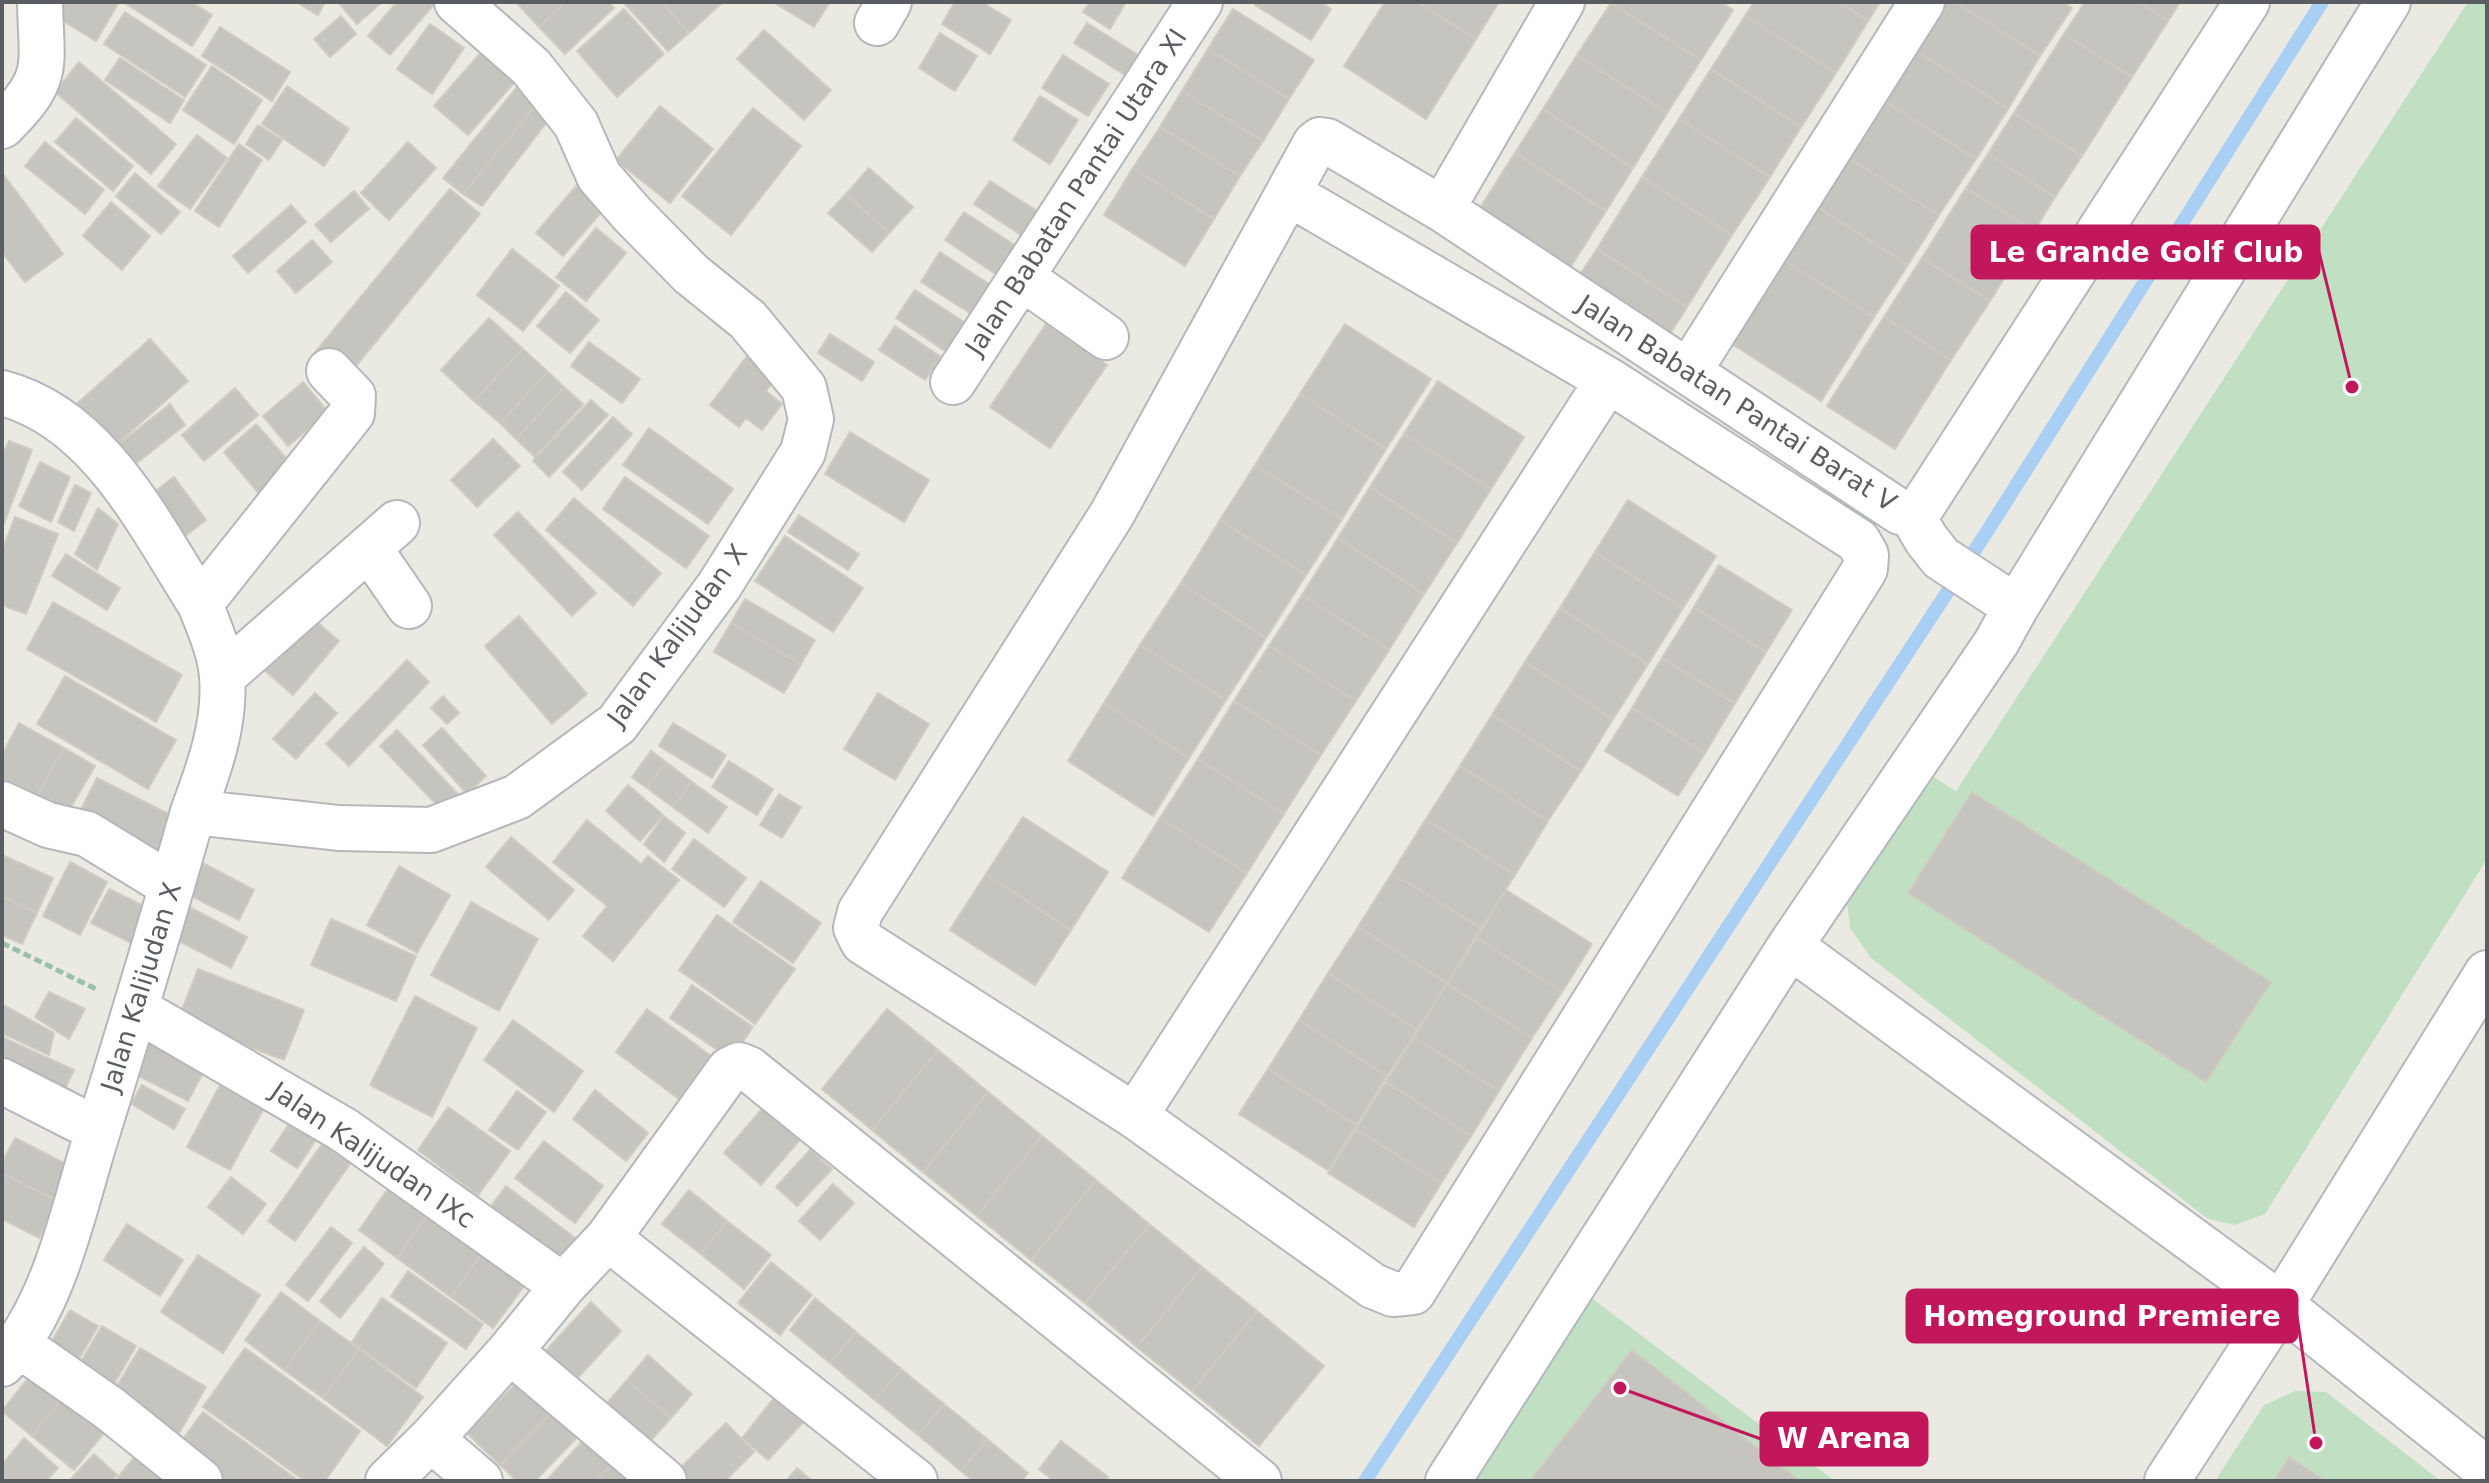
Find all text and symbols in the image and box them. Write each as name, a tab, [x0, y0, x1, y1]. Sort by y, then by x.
street label: Jalan Babatan Pantai Utara XI	[958, 23, 1193, 362]
callout: Le Grande Golf Club	[1972, 226, 2319, 278]
text: Le Grande Golf Club	[1989, 236, 2303, 269]
street label: Jalan Babatan Pantai Barat V	[1570, 288, 1902, 517]
street label: Jalan Kalijudan X	[600, 538, 753, 733]
street label: Jalan Kalijudan X	[94, 879, 187, 1097]
street label: Jalan Kalijudan IXc	[264, 1075, 481, 1234]
callout: Homeground Premiere	[1907, 1290, 2297, 1342]
text: Homeground Premiere	[1923, 1300, 2281, 1333]
callout: W Arena	[1761, 1413, 1927, 1465]
text: W Arena	[1777, 1422, 1911, 1455]

